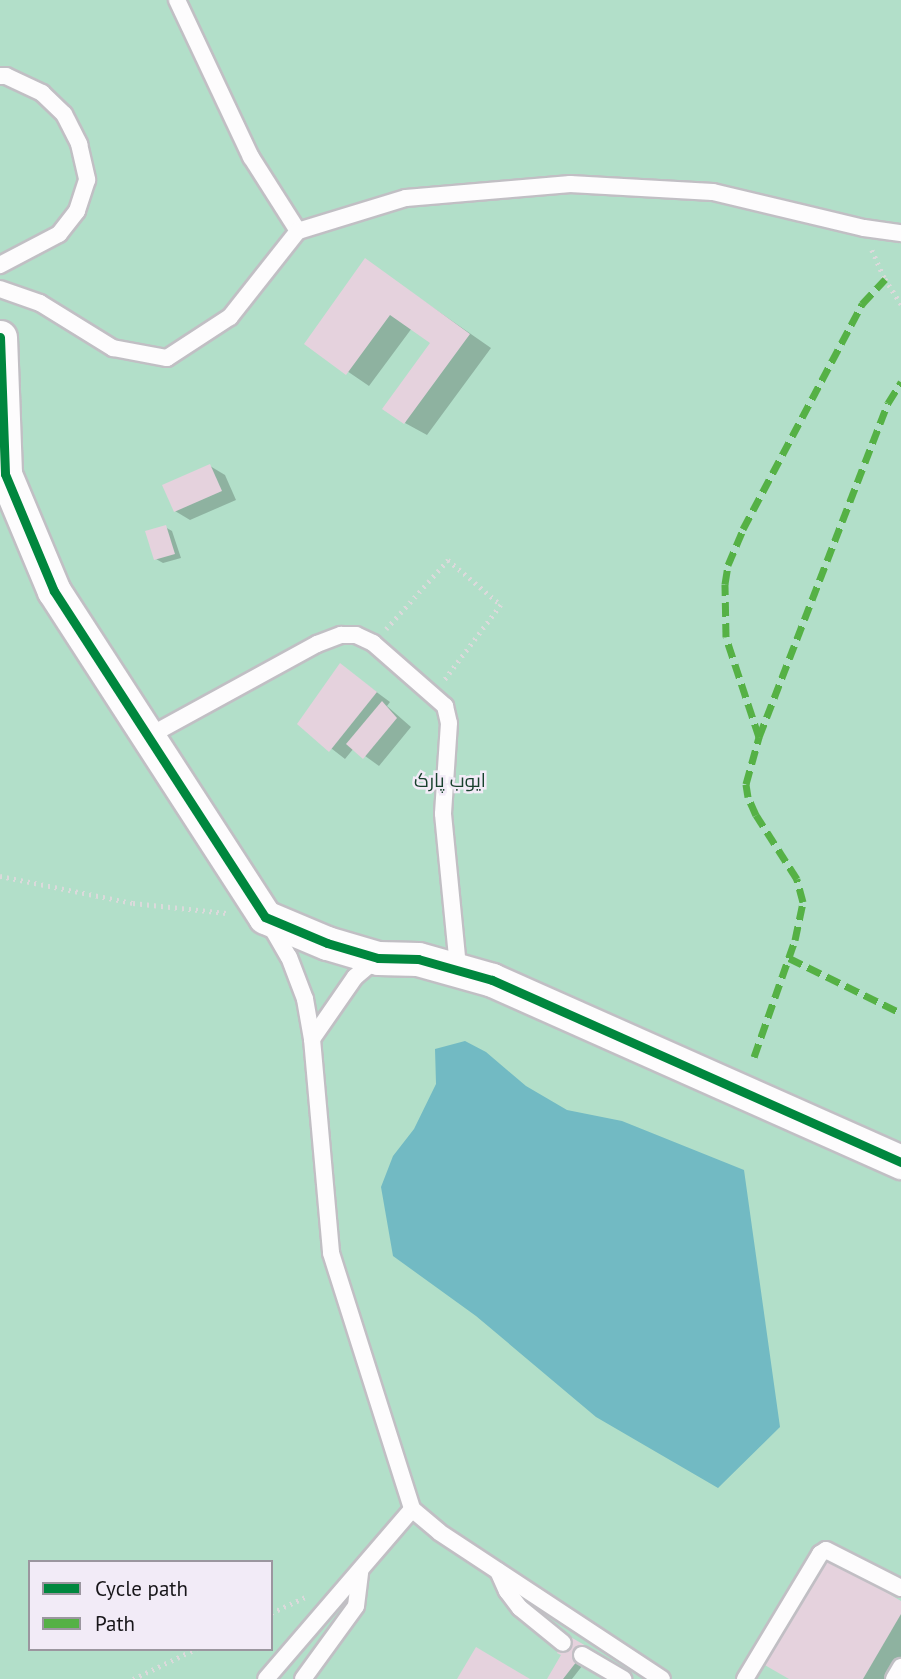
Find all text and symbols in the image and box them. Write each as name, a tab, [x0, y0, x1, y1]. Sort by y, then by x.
park label: ایوب پارک	[414, 770, 486, 792]
legend	[28, 1560, 273, 1651]
text: Cycle path	[95, 1575, 188, 1602]
text: Path	[95, 1610, 135, 1637]

